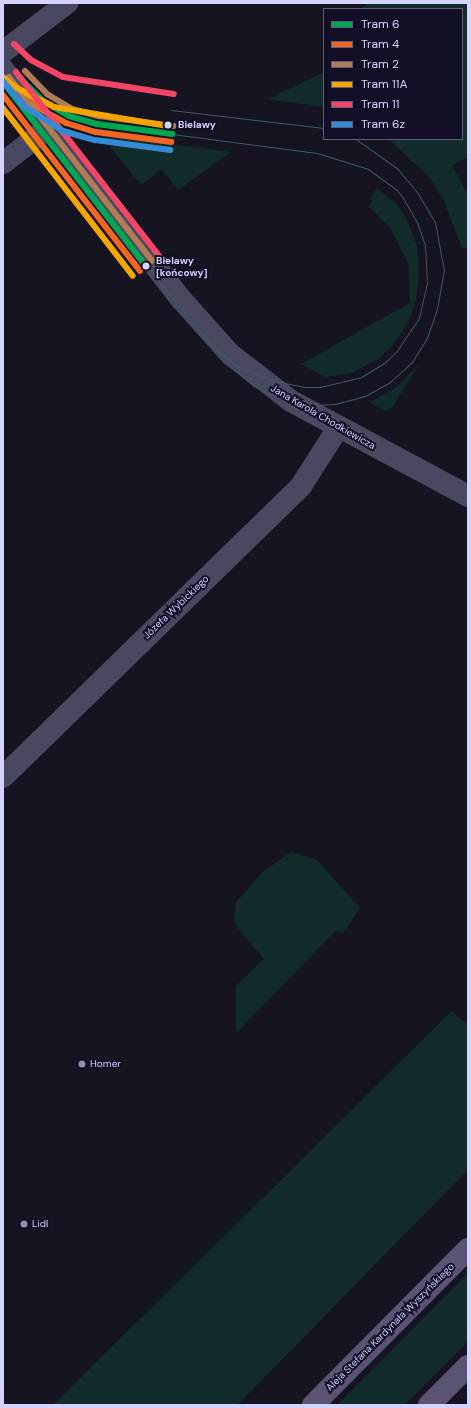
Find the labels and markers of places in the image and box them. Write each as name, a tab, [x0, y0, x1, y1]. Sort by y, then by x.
marker: Bielawy	[161, 118, 175, 132]
place label: Bielawy	[178, 119, 216, 131]
place label: Bielawy [końcowy]	[156, 254, 207, 278]
marker: Bielawy [końcowy]	[139, 259, 153, 273]
place label: Homer	[90, 1058, 121, 1070]
marker: Homer	[77, 1059, 87, 1069]
place label: Lidl	[32, 1218, 48, 1230]
marker: Lidl	[19, 1219, 29, 1229]

